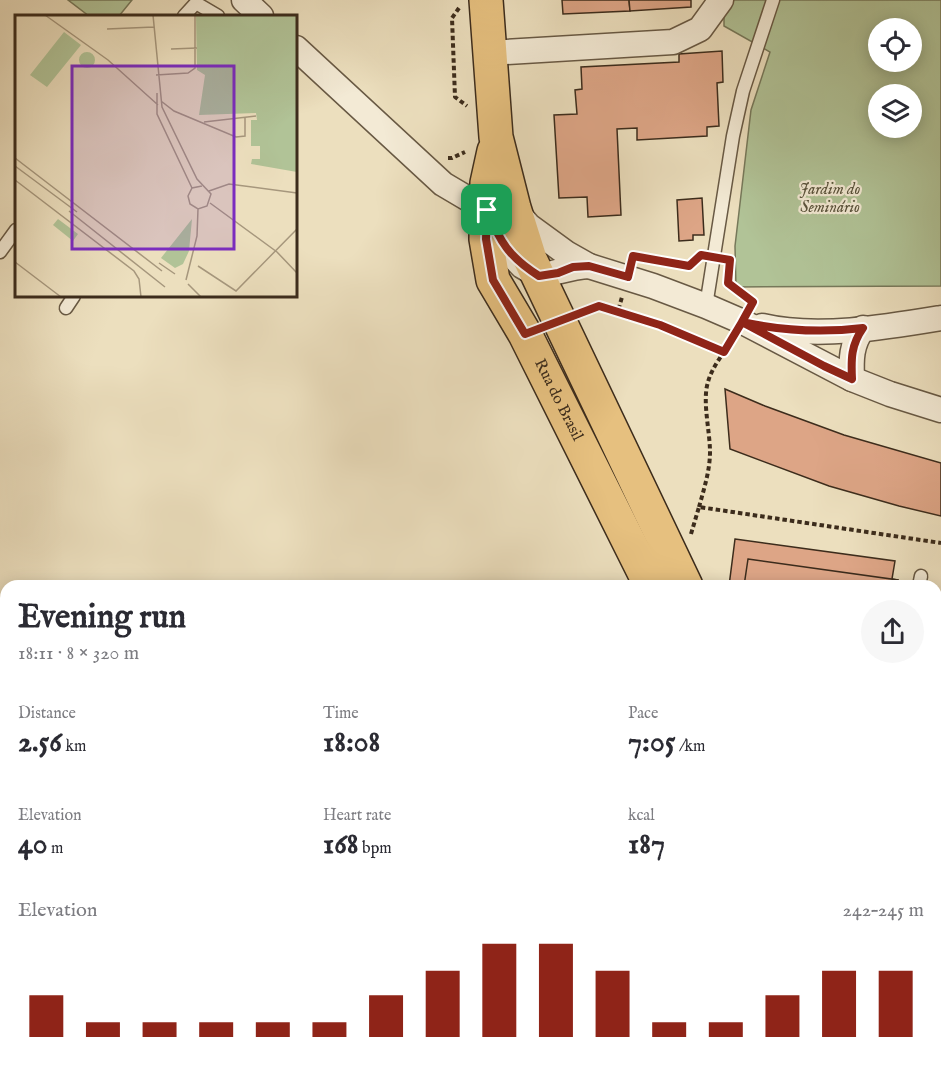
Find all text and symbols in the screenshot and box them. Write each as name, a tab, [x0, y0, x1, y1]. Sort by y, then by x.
inset map	[15, 15, 297, 297]
map controls	[868, 18, 922, 138]
button: locate	[868, 18, 922, 72]
button: layers	[868, 84, 922, 138]
park label: Jardim do Seminário	[800, 180, 861, 218]
pin	[461, 184, 512, 235]
icon: arrive	[470, 193, 503, 226]
street label: Rua do Brasil	[529, 356, 587, 445]
text: Evening run	[18, 597, 186, 639]
button: share	[861, 600, 924, 663]
text: 18:11 · 8 × 320 m	[18, 641, 139, 666]
text: Distance	[18, 704, 76, 724]
text: Time	[323, 704, 359, 724]
text: Pace	[628, 704, 658, 724]
text: 2.56	[18, 724, 62, 762]
text: 18:08	[323, 724, 380, 762]
text: 7:05	[628, 724, 676, 762]
text: km	[62, 737, 86, 757]
text: /km	[676, 737, 705, 757]
text: Elevation	[18, 806, 81, 826]
text: Heart rate	[323, 806, 391, 826]
text: kcal	[628, 806, 655, 826]
text: 40	[18, 826, 47, 864]
text: 168	[323, 826, 359, 864]
text: 187	[628, 826, 665, 864]
text: m	[47, 839, 63, 859]
text: bpm	[359, 839, 392, 859]
text: Elevation	[18, 898, 97, 923]
text: 242–245 m	[843, 898, 924, 923]

